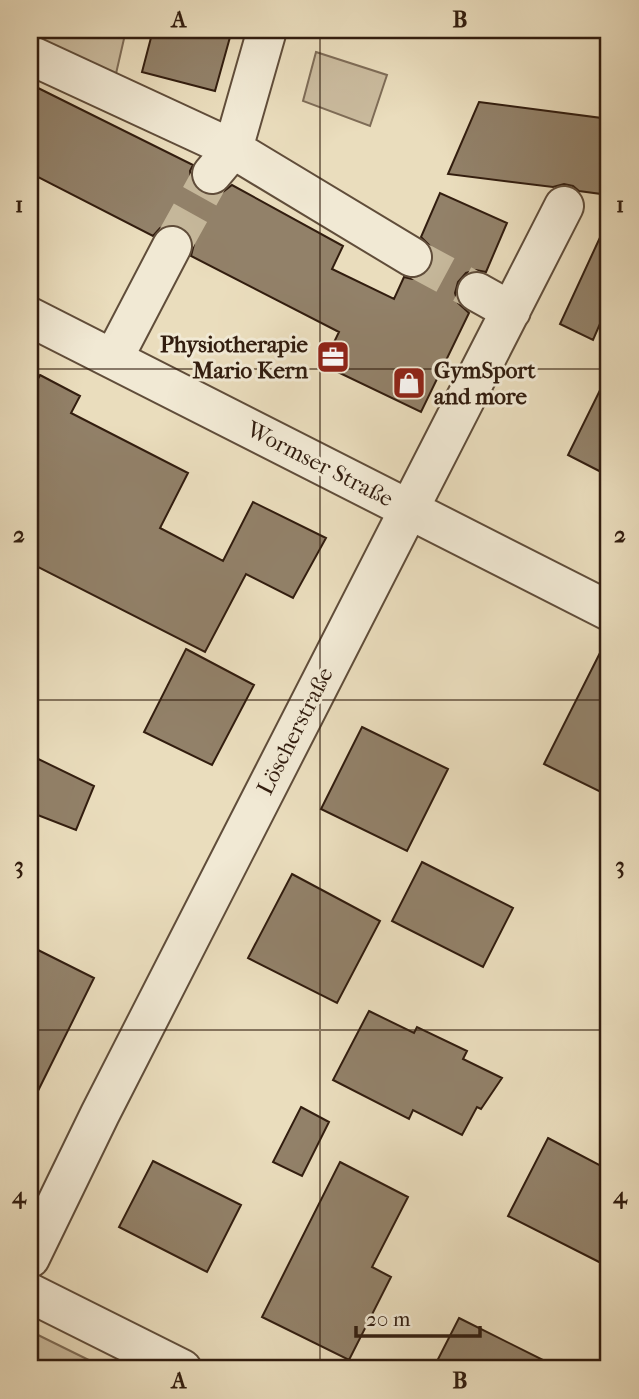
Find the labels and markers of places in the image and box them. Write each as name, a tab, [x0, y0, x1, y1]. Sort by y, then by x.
place label: Physiotherapie Mario Kern	[160, 331, 309, 384]
office icon: Physiotherapie Mario Kern	[314, 338, 352, 376]
place label: GymSport and more	[434, 357, 536, 410]
shop icon: GymSport and more	[390, 364, 428, 402]

